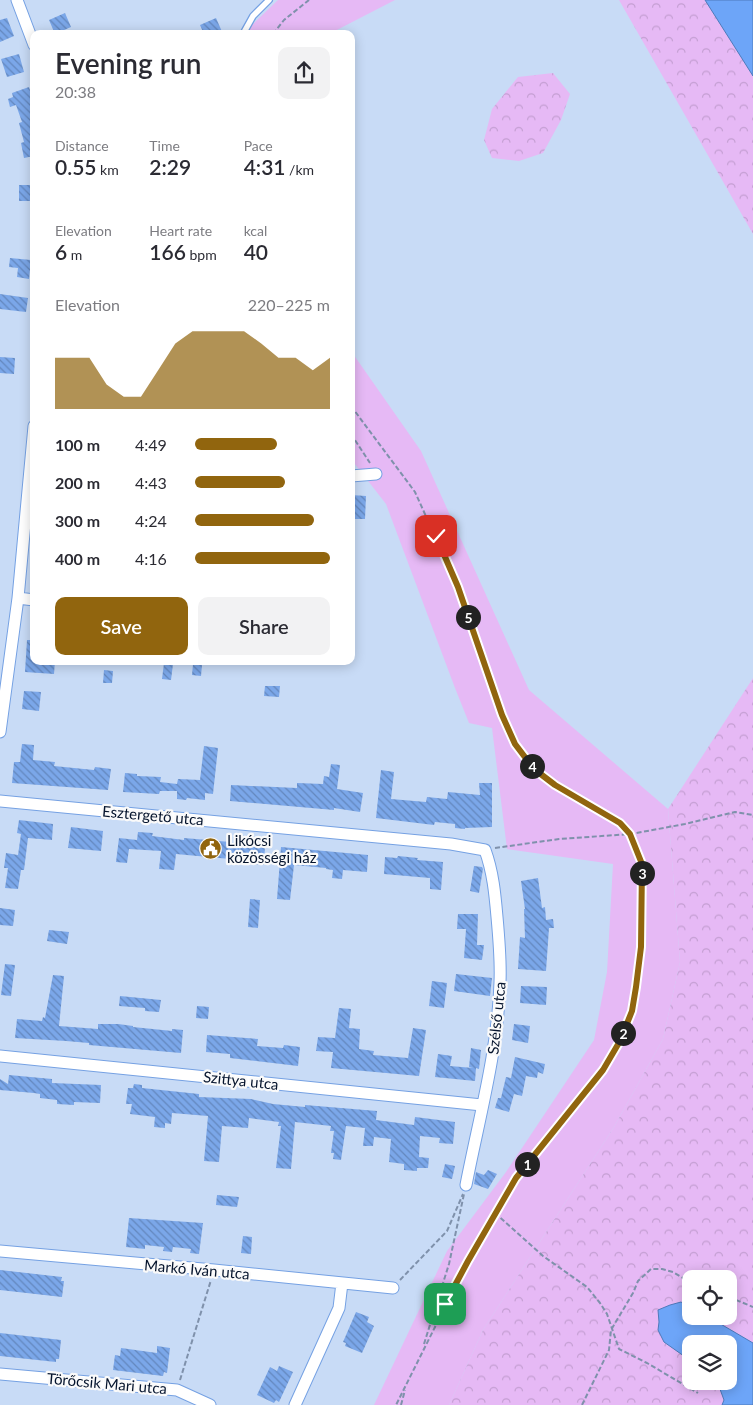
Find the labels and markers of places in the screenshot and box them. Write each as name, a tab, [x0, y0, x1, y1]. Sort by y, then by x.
pin	[415, 515, 457, 557]
pin: 5	[456, 604, 480, 630]
pin: 4	[520, 754, 544, 778]
place label: Likócsi közösségi ház	[227, 831, 317, 866]
public building icon: Likócsi közösségi ház	[199, 837, 223, 861]
pin: 3	[630, 860, 654, 886]
pin: 2	[610, 1020, 636, 1046]
pin: 1	[514, 1152, 540, 1176]
pin	[424, 1283, 466, 1325]

